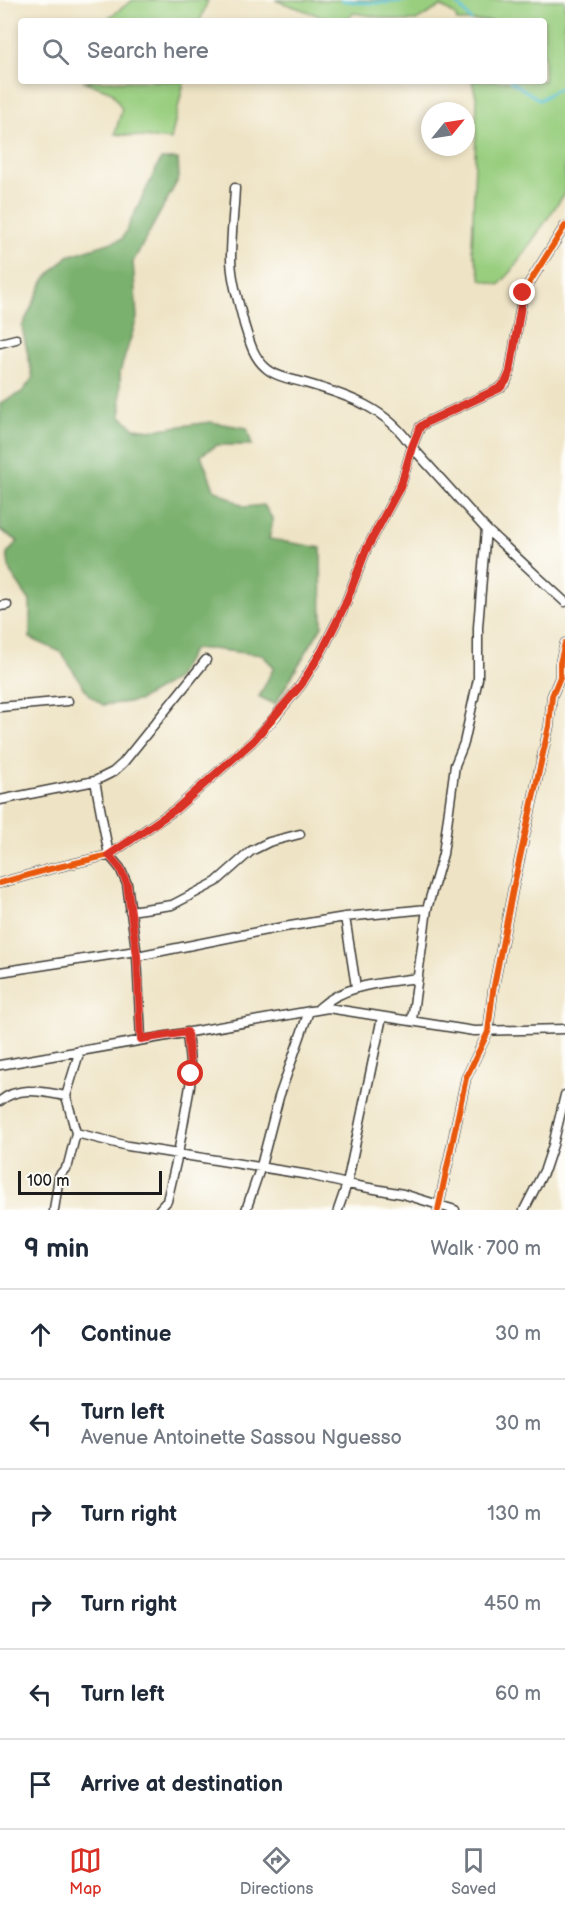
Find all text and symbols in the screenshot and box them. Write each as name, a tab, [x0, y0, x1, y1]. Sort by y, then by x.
search box	[18, 18, 547, 84]
icon: search	[39, 35, 72, 68]
text: Search here	[87, 38, 209, 65]
north arrow	[421, 102, 475, 156]
route end	[509, 279, 535, 305]
route start	[177, 1060, 203, 1086]
scale bar	[18, 1168, 162, 1196]
text: 100 m	[27, 1172, 70, 1191]
text: 9 min	[24, 1234, 89, 1265]
text: Walk · 700 m	[431, 1237, 541, 1261]
icon: ahead	[24, 1318, 57, 1351]
text: Continue	[81, 1321, 171, 1348]
text: 30 m	[495, 1322, 541, 1346]
text: Turn left	[81, 1399, 165, 1426]
icon: left	[24, 1408, 57, 1441]
text: 30 m	[495, 1412, 541, 1436]
text: Avenue Antoinette Sassou Nguesso	[81, 1426, 402, 1450]
icon: right	[24, 1498, 57, 1531]
text: Turn right	[81, 1501, 177, 1528]
text: 130 m	[487, 1502, 541, 1526]
icon: right	[24, 1588, 57, 1621]
text: Turn right	[81, 1591, 177, 1618]
text: 450 m	[484, 1592, 541, 1616]
icon: left	[24, 1678, 57, 1711]
text: Turn left	[81, 1681, 165, 1708]
text: 60 m	[495, 1682, 541, 1706]
icon: arrive	[24, 1768, 57, 1801]
text: Arrive at destination	[81, 1771, 283, 1798]
tab: Map	[69, 1844, 102, 1899]
tab: Directions	[240, 1844, 313, 1899]
tab: Saved	[451, 1844, 496, 1899]

